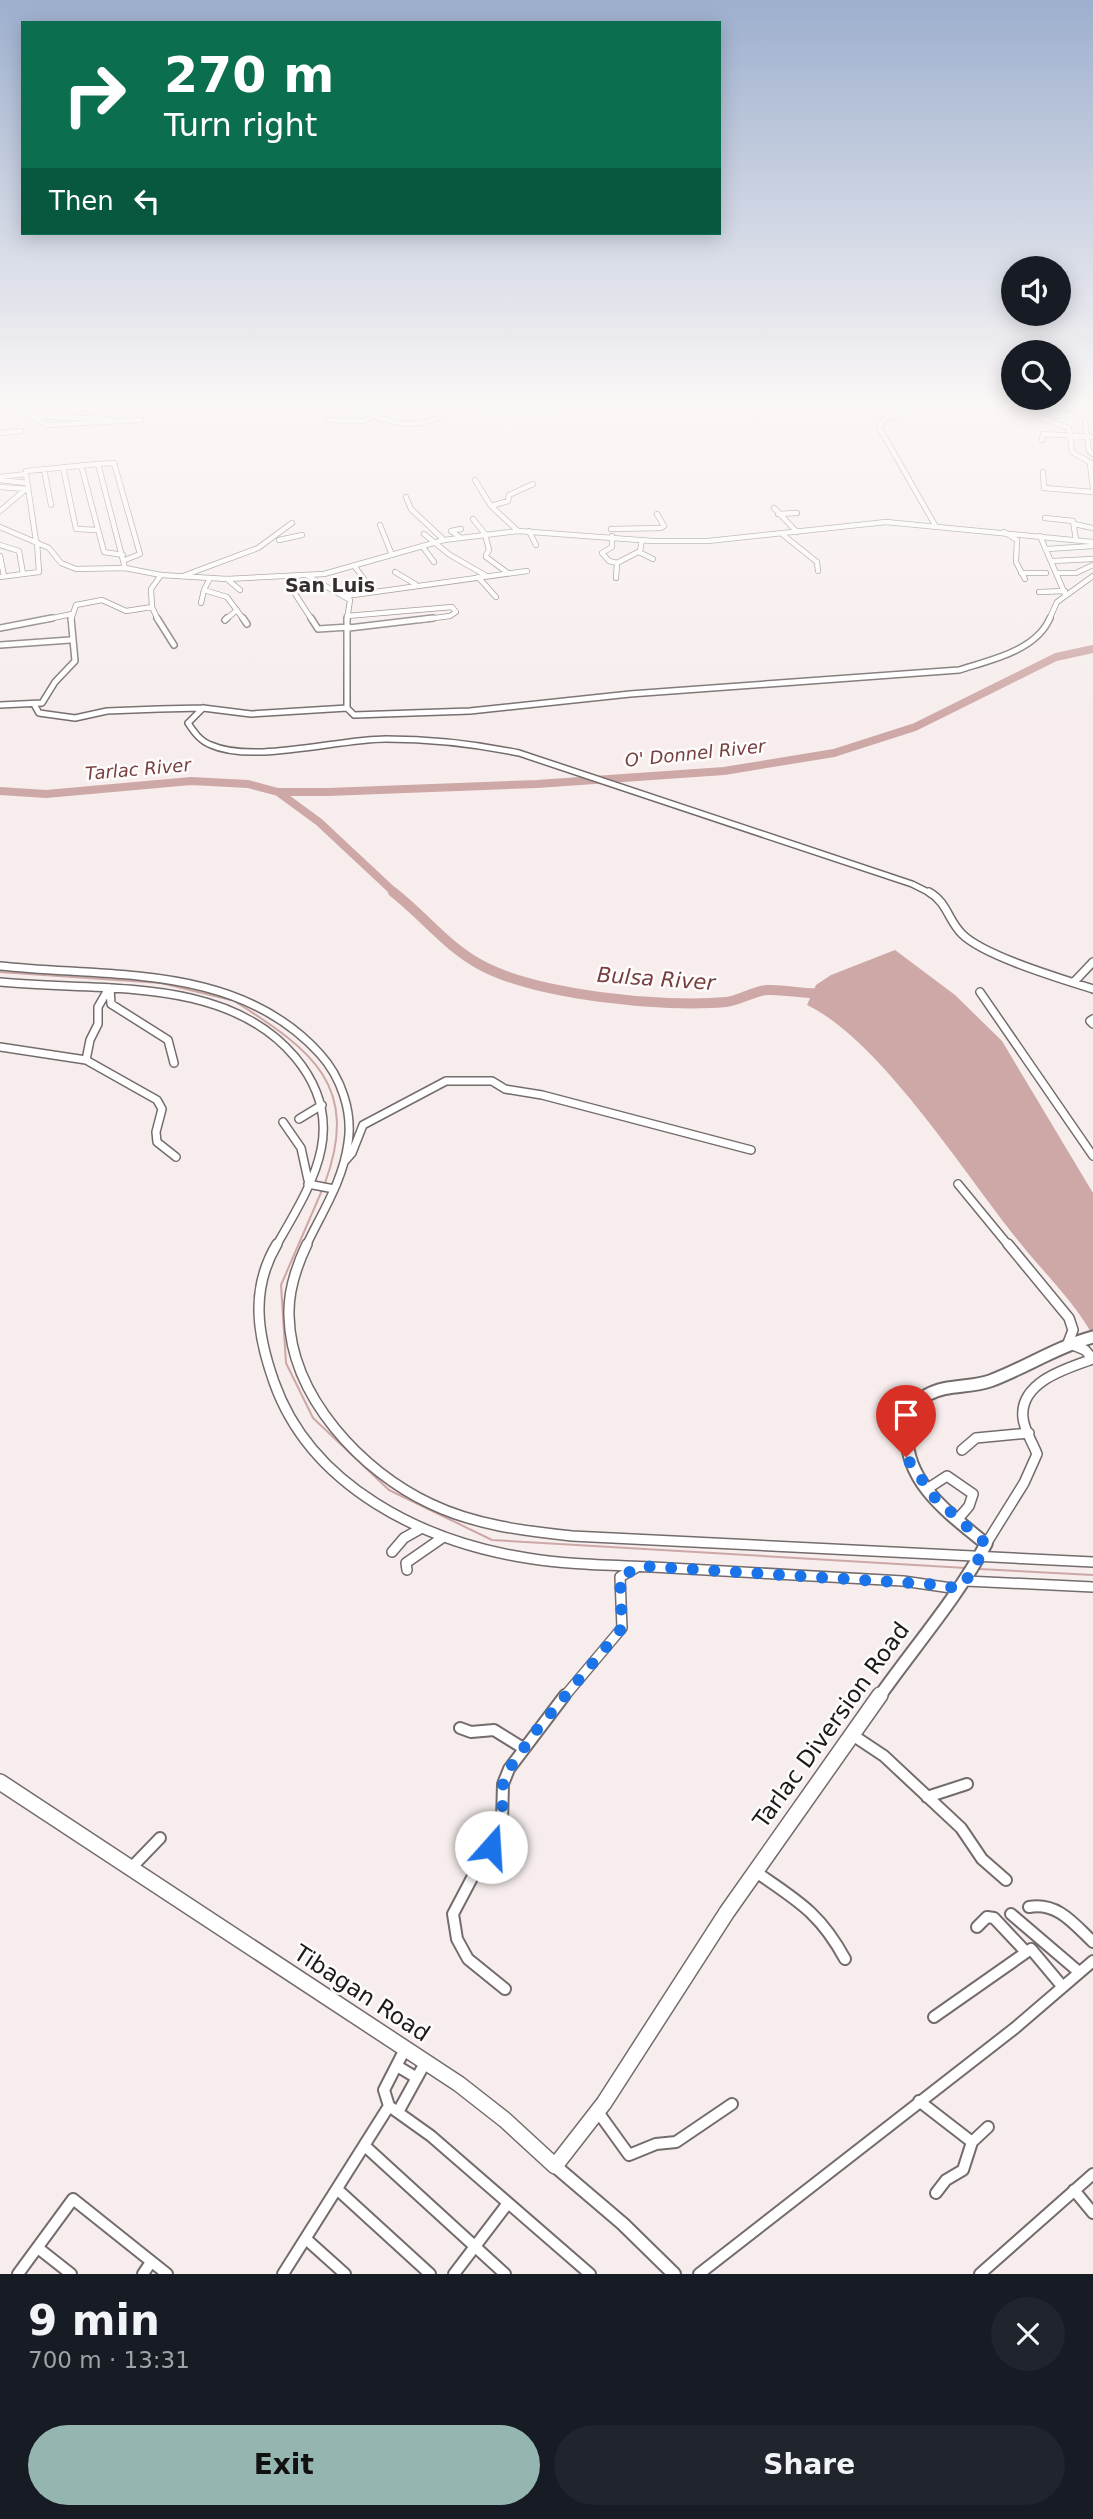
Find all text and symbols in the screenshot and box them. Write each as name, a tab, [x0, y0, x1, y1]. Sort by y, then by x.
text: 270 m	[164, 47, 334, 104]
icon: right	[49, 49, 140, 140]
text: Turn right	[164, 106, 317, 144]
icon: left	[128, 182, 166, 220]
text: Then	[49, 186, 114, 216]
map controls	[1001, 256, 1071, 410]
button: sound	[1001, 256, 1071, 326]
button: search	[1001, 340, 1071, 410]
district label: San Luis	[285, 574, 375, 596]
water label: O' Donnel River	[624, 735, 768, 771]
water label: Tarlac River	[84, 754, 193, 784]
water label: Bulsa River	[596, 963, 717, 995]
pin	[876, 1385, 936, 1457]
icon: arrive	[887, 1396, 925, 1434]
street label: Tarlac Diversion Road	[747, 1617, 914, 1834]
position arrow	[454, 1810, 528, 1884]
street label: Tibagan Road	[288, 1939, 435, 2047]
text: 9 min	[28, 2296, 160, 2345]
button: close	[991, 2297, 1065, 2371]
text: 700 m · 13:31	[28, 2347, 190, 2373]
button: Exit	[28, 2425, 540, 2505]
button: Share	[554, 2425, 1065, 2505]

